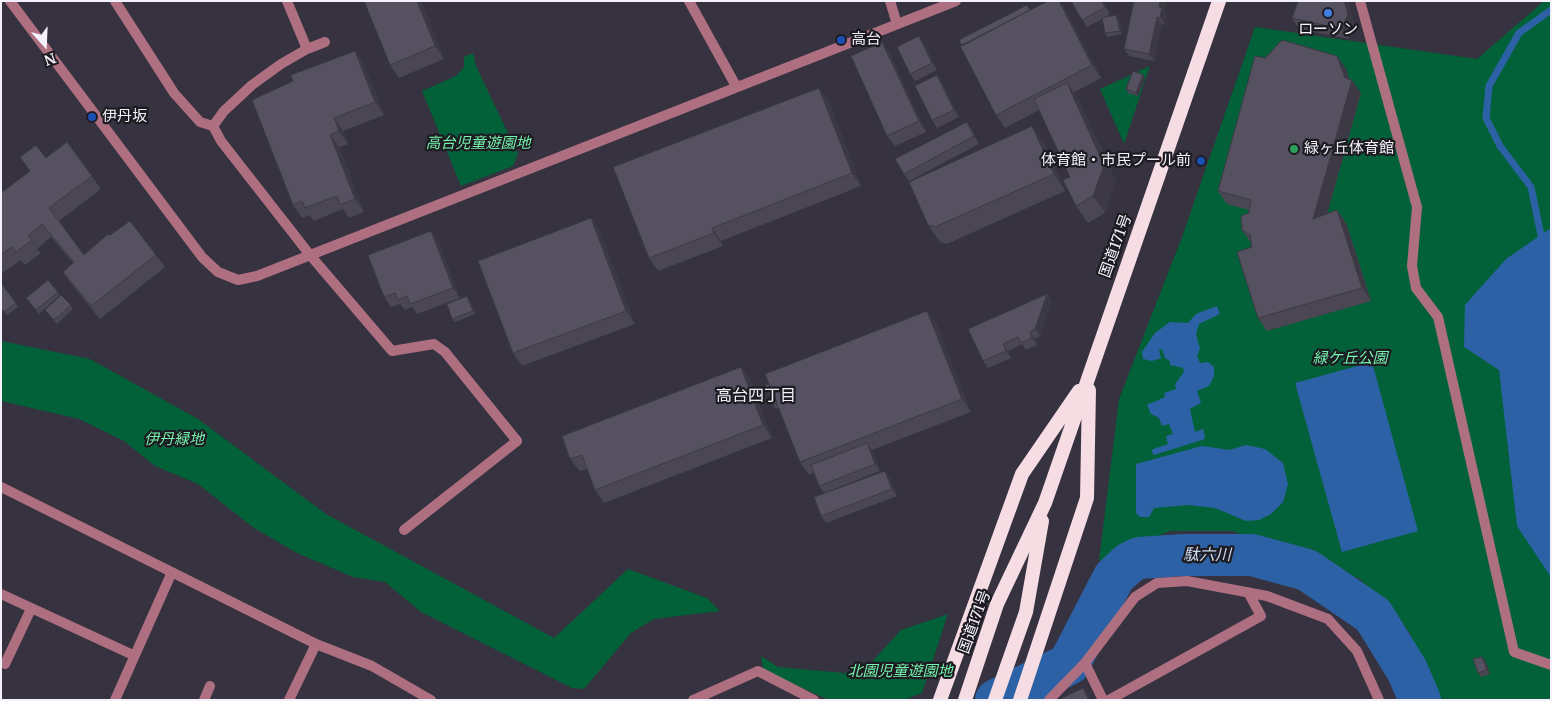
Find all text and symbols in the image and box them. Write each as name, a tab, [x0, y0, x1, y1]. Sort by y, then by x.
marker: ローソン	[1322, 7, 1334, 19]
north arrow	[20, 20, 70, 70]
place label: ローソン	[1298, 21, 1358, 39]
place label: 高台	[851, 31, 881, 49]
marker: 高台	[835, 34, 847, 46]
text: N	[42, 49, 58, 69]
place label: 伊丹坂	[102, 108, 147, 126]
marker: 伊丹坂	[86, 111, 98, 123]
park label: 高台児童遊園地	[426, 135, 530, 153]
place label: 緑ヶ丘体育館	[1304, 140, 1394, 158]
marker: 緑ヶ丘体育館	[1288, 143, 1300, 155]
place label: 体育館・市民プール前	[1041, 152, 1191, 170]
marker: 体育館・市民プール前	[1195, 155, 1207, 167]
street label: 国道171号	[1096, 212, 1136, 280]
park label: 緑ケ丘公園	[1313, 350, 1387, 368]
district label: 高台四丁目	[716, 386, 796, 406]
park label: 伊丹緑地	[144, 431, 204, 449]
water label: 駄六川	[1183, 545, 1231, 565]
street label: 国道171号	[955, 588, 995, 656]
park label: 北園児童遊園地	[848, 663, 952, 681]

